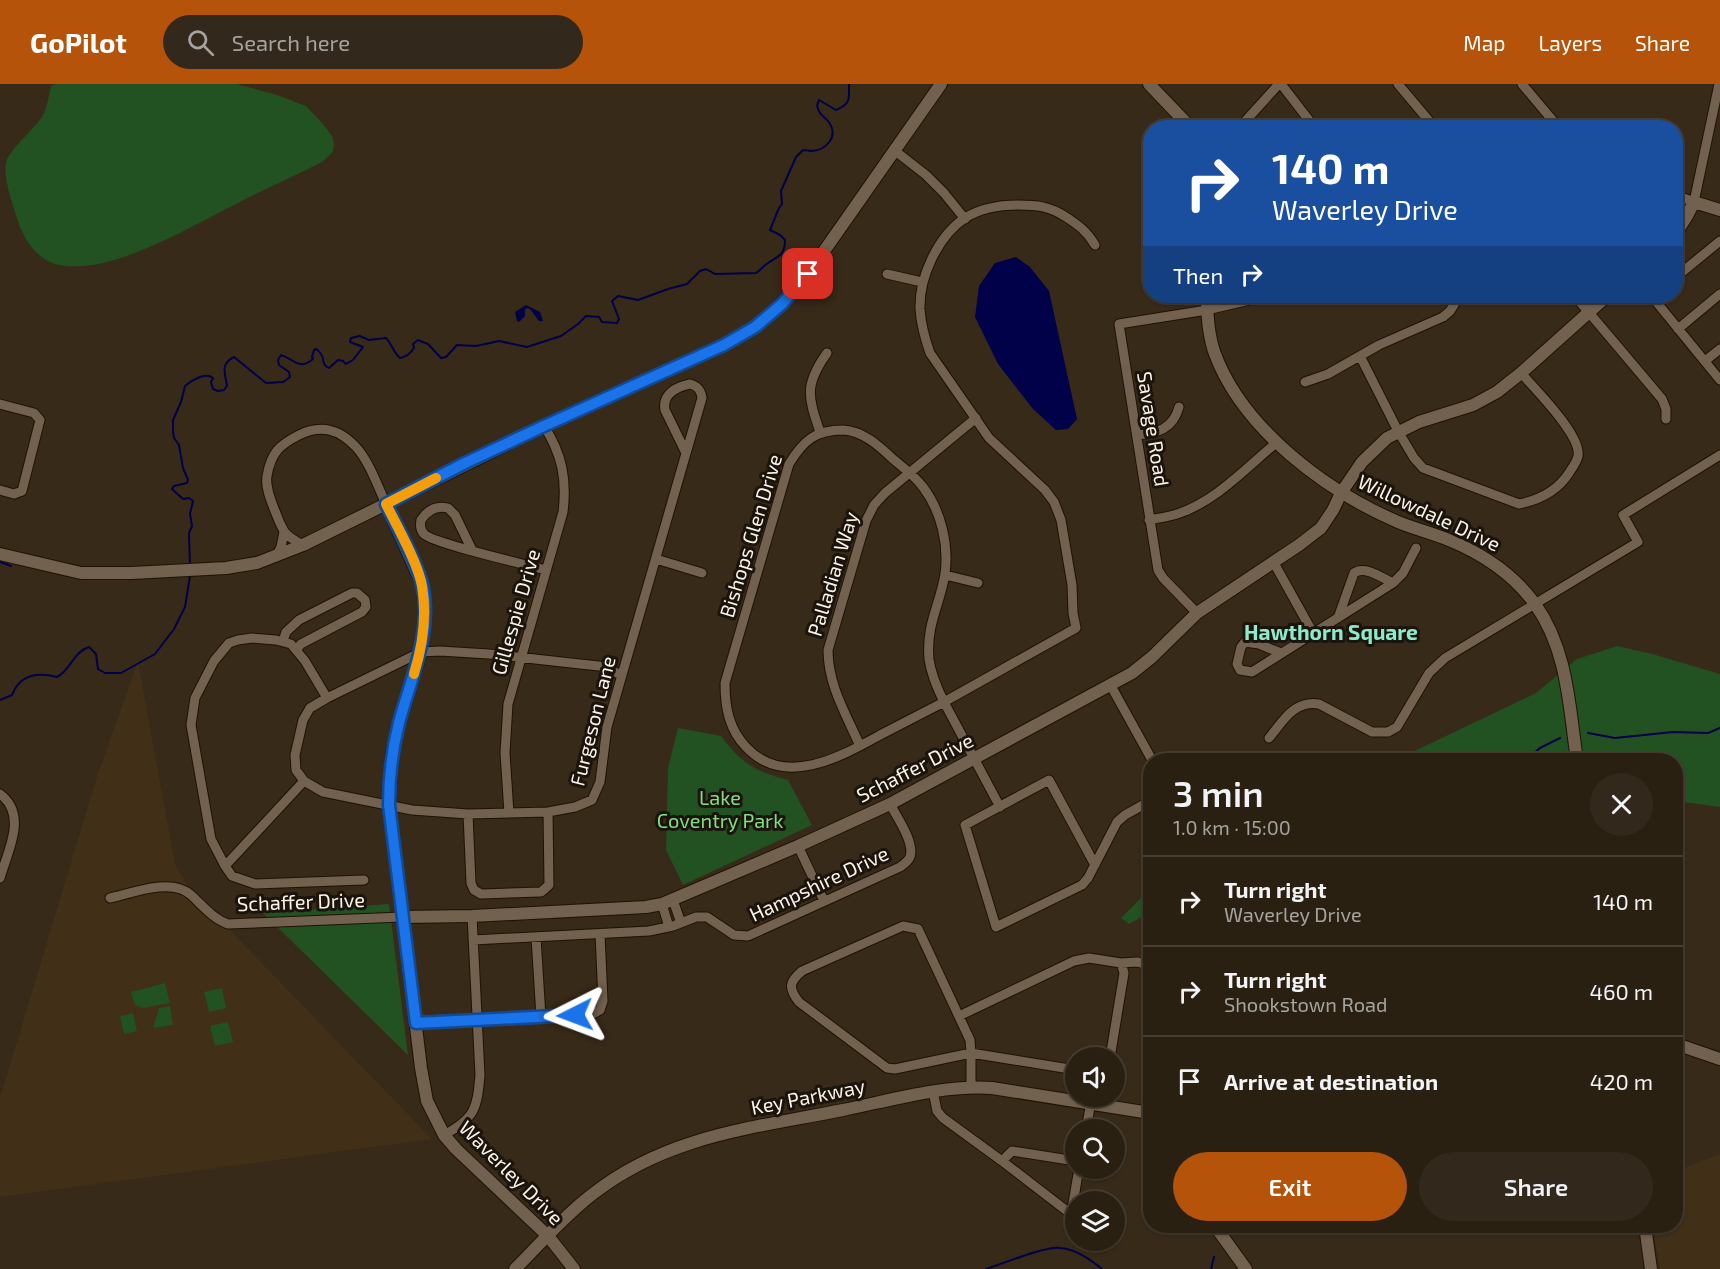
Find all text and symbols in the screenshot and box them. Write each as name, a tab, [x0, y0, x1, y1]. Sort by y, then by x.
search box	[163, 15, 583, 69]
text: GoPilot	[30, 25, 127, 59]
icon: search	[184, 26, 217, 59]
text: Search here	[232, 29, 350, 55]
text: Map	[1463, 30, 1505, 55]
text: Layers	[1538, 30, 1602, 55]
text: Share	[1635, 30, 1690, 55]
text: 140 m	[1272, 142, 1389, 192]
icon: right	[1173, 144, 1251, 222]
text: Waverley Drive	[1272, 193, 1458, 225]
pin	[782, 248, 833, 299]
icon: arrive	[791, 257, 824, 290]
icon: right	[1235, 258, 1268, 291]
text: Then	[1173, 262, 1223, 288]
street label: Savage Road	[1133, 370, 1175, 488]
street label: Bishops Glen Drive	[714, 451, 786, 620]
street label: Willowdale Drive	[1354, 469, 1505, 556]
street label: Palladian Way	[802, 508, 863, 639]
street label: Gillespie Drive	[486, 546, 544, 677]
district label: Hawthorn Square	[1244, 619, 1418, 644]
street label: Furgeson Lane	[564, 653, 620, 788]
street label: Schaffer Drive	[852, 727, 977, 807]
text: 3 min	[1173, 771, 1264, 814]
button: close	[1590, 773, 1653, 836]
park label: Lake Coventry Park	[657, 785, 783, 832]
text: 1.0 km · 15:00	[1173, 815, 1291, 839]
street label: Hampshire Drive	[745, 840, 892, 926]
text: Turn right	[1224, 876, 1326, 902]
icon: right	[1173, 885, 1206, 918]
street label: Schaffer Drive	[237, 887, 365, 915]
text: 140 m	[1593, 888, 1653, 914]
text: Waverley Drive	[1224, 902, 1362, 926]
text: Turn right	[1224, 966, 1326, 992]
icon: right	[1173, 975, 1206, 1008]
text: 460 m	[1589, 978, 1653, 1004]
position arrow	[543, 983, 607, 1047]
text: Shookstown Road	[1224, 992, 1387, 1016]
map controls	[1065, 1047, 1125, 1251]
button: sound	[1065, 1047, 1125, 1107]
icon: arrive	[1173, 1065, 1206, 1098]
text: Arrive at destination	[1224, 1068, 1438, 1094]
text: 420 m	[1590, 1068, 1653, 1094]
street label: Key Parkway	[749, 1073, 867, 1119]
street label: Waverley Drive	[455, 1115, 569, 1229]
button: search	[1065, 1119, 1125, 1179]
button: Exit	[1173, 1152, 1407, 1221]
button: Share	[1419, 1152, 1653, 1221]
button: layers	[1065, 1191, 1125, 1251]

